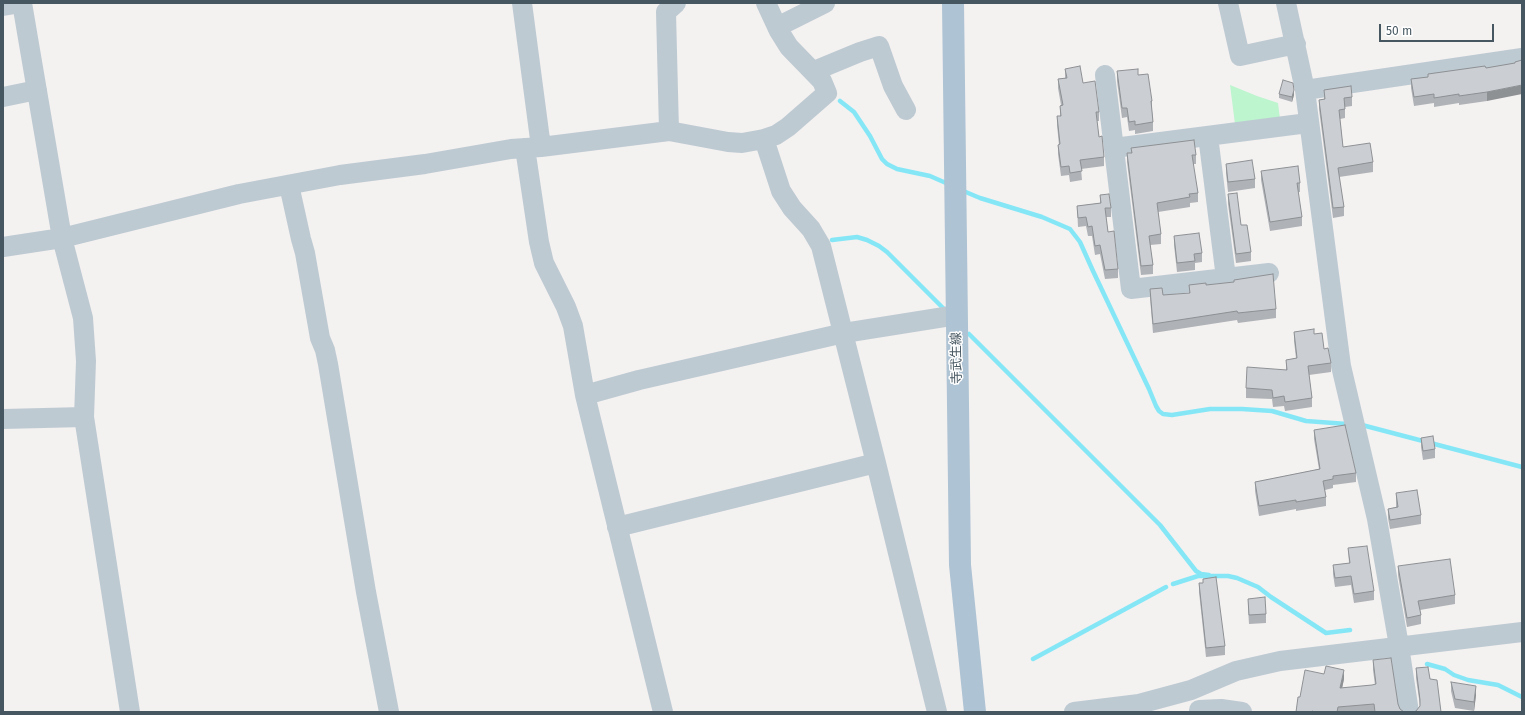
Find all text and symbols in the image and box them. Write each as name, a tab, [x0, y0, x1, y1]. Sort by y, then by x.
scale bar	[1381, 16, 1496, 42]
text: 50 m	[1386, 24, 1412, 38]
street label: 寺武生線	[949, 332, 965, 384]

